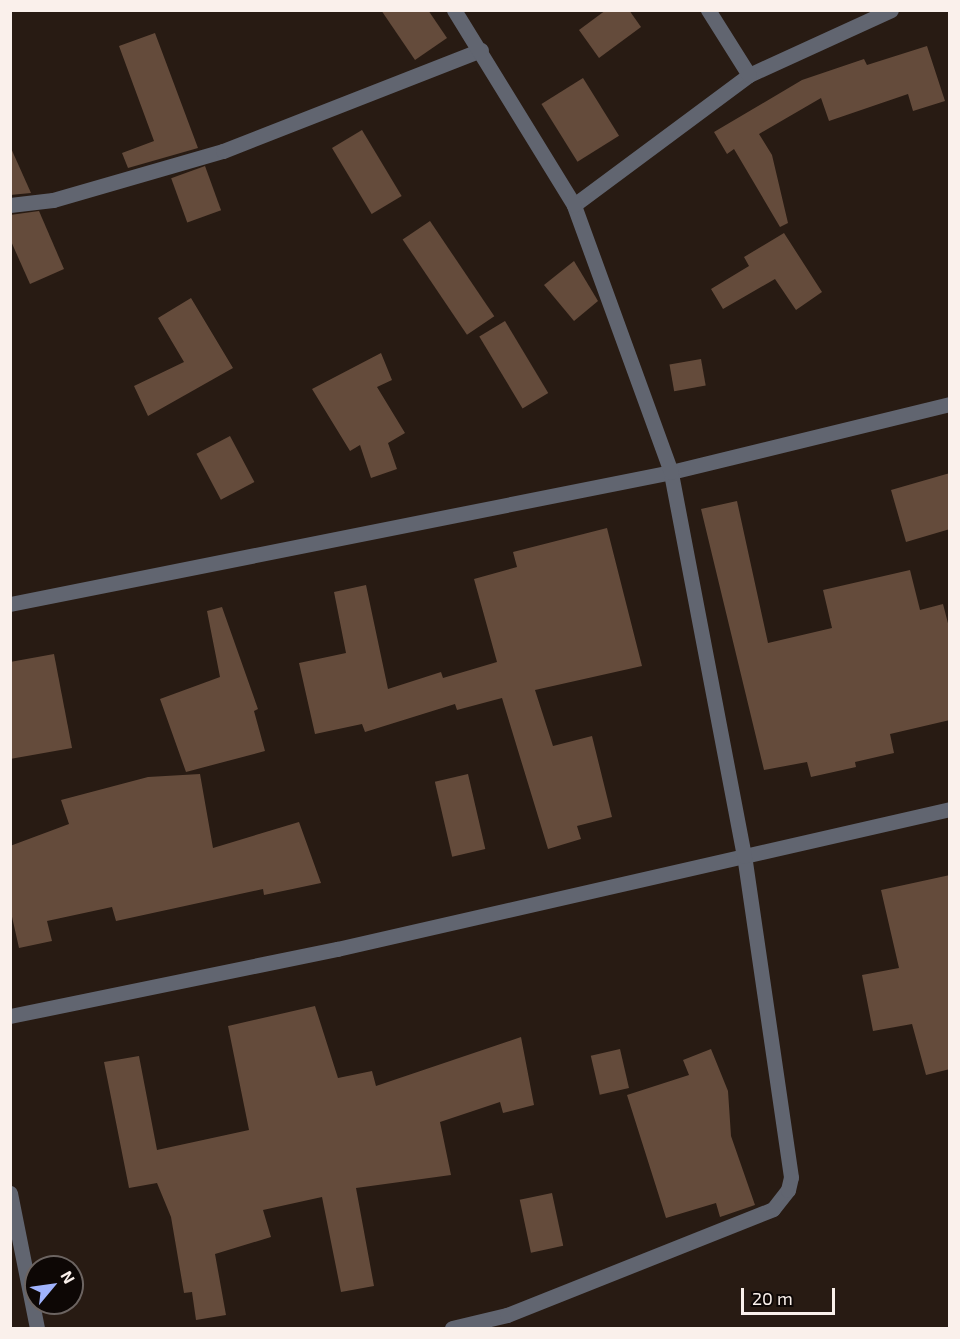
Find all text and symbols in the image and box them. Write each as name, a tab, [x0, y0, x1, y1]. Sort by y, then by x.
north arrow	[24, 1255, 84, 1315]
text: N	[57, 1267, 80, 1287]
scale bar	[744, 1276, 838, 1314]
text: 20 m	[752, 1287, 793, 1309]

